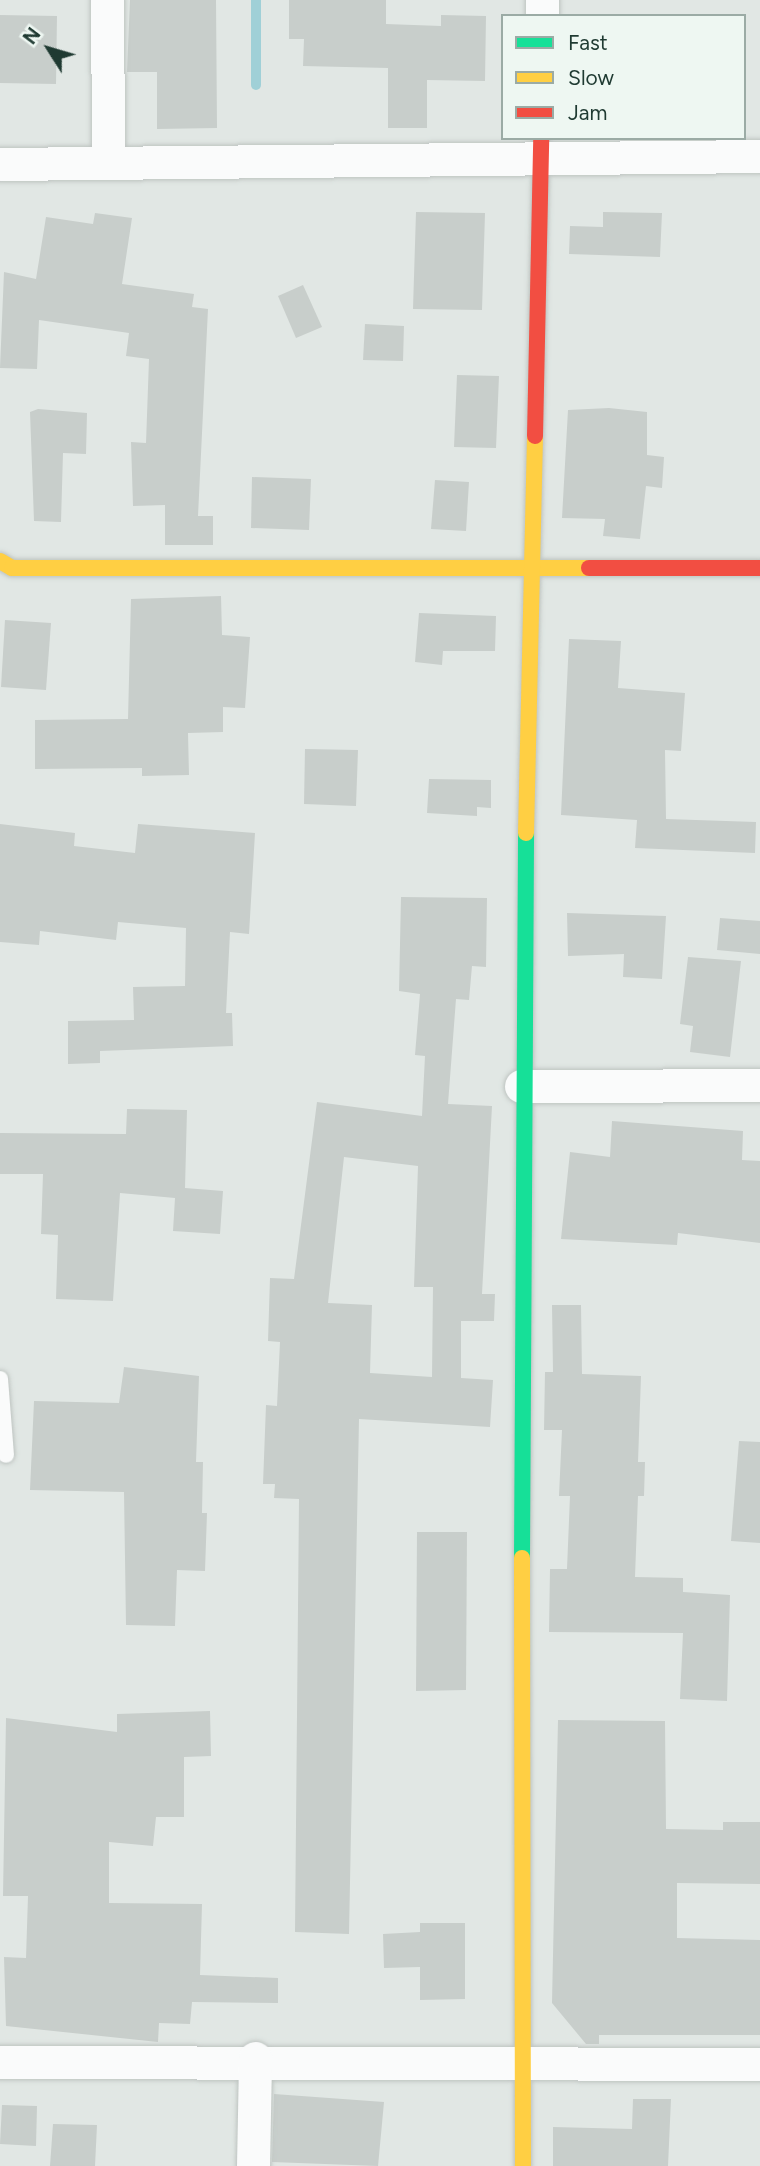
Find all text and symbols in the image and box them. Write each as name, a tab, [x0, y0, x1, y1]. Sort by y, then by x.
north arrow	[14, 14, 84, 84]
legend	[501, 14, 746, 140]
text: N	[18, 23, 45, 49]
text: Fast	[568, 30, 608, 55]
text: Slow	[568, 65, 614, 90]
text: Jam	[568, 100, 607, 125]

